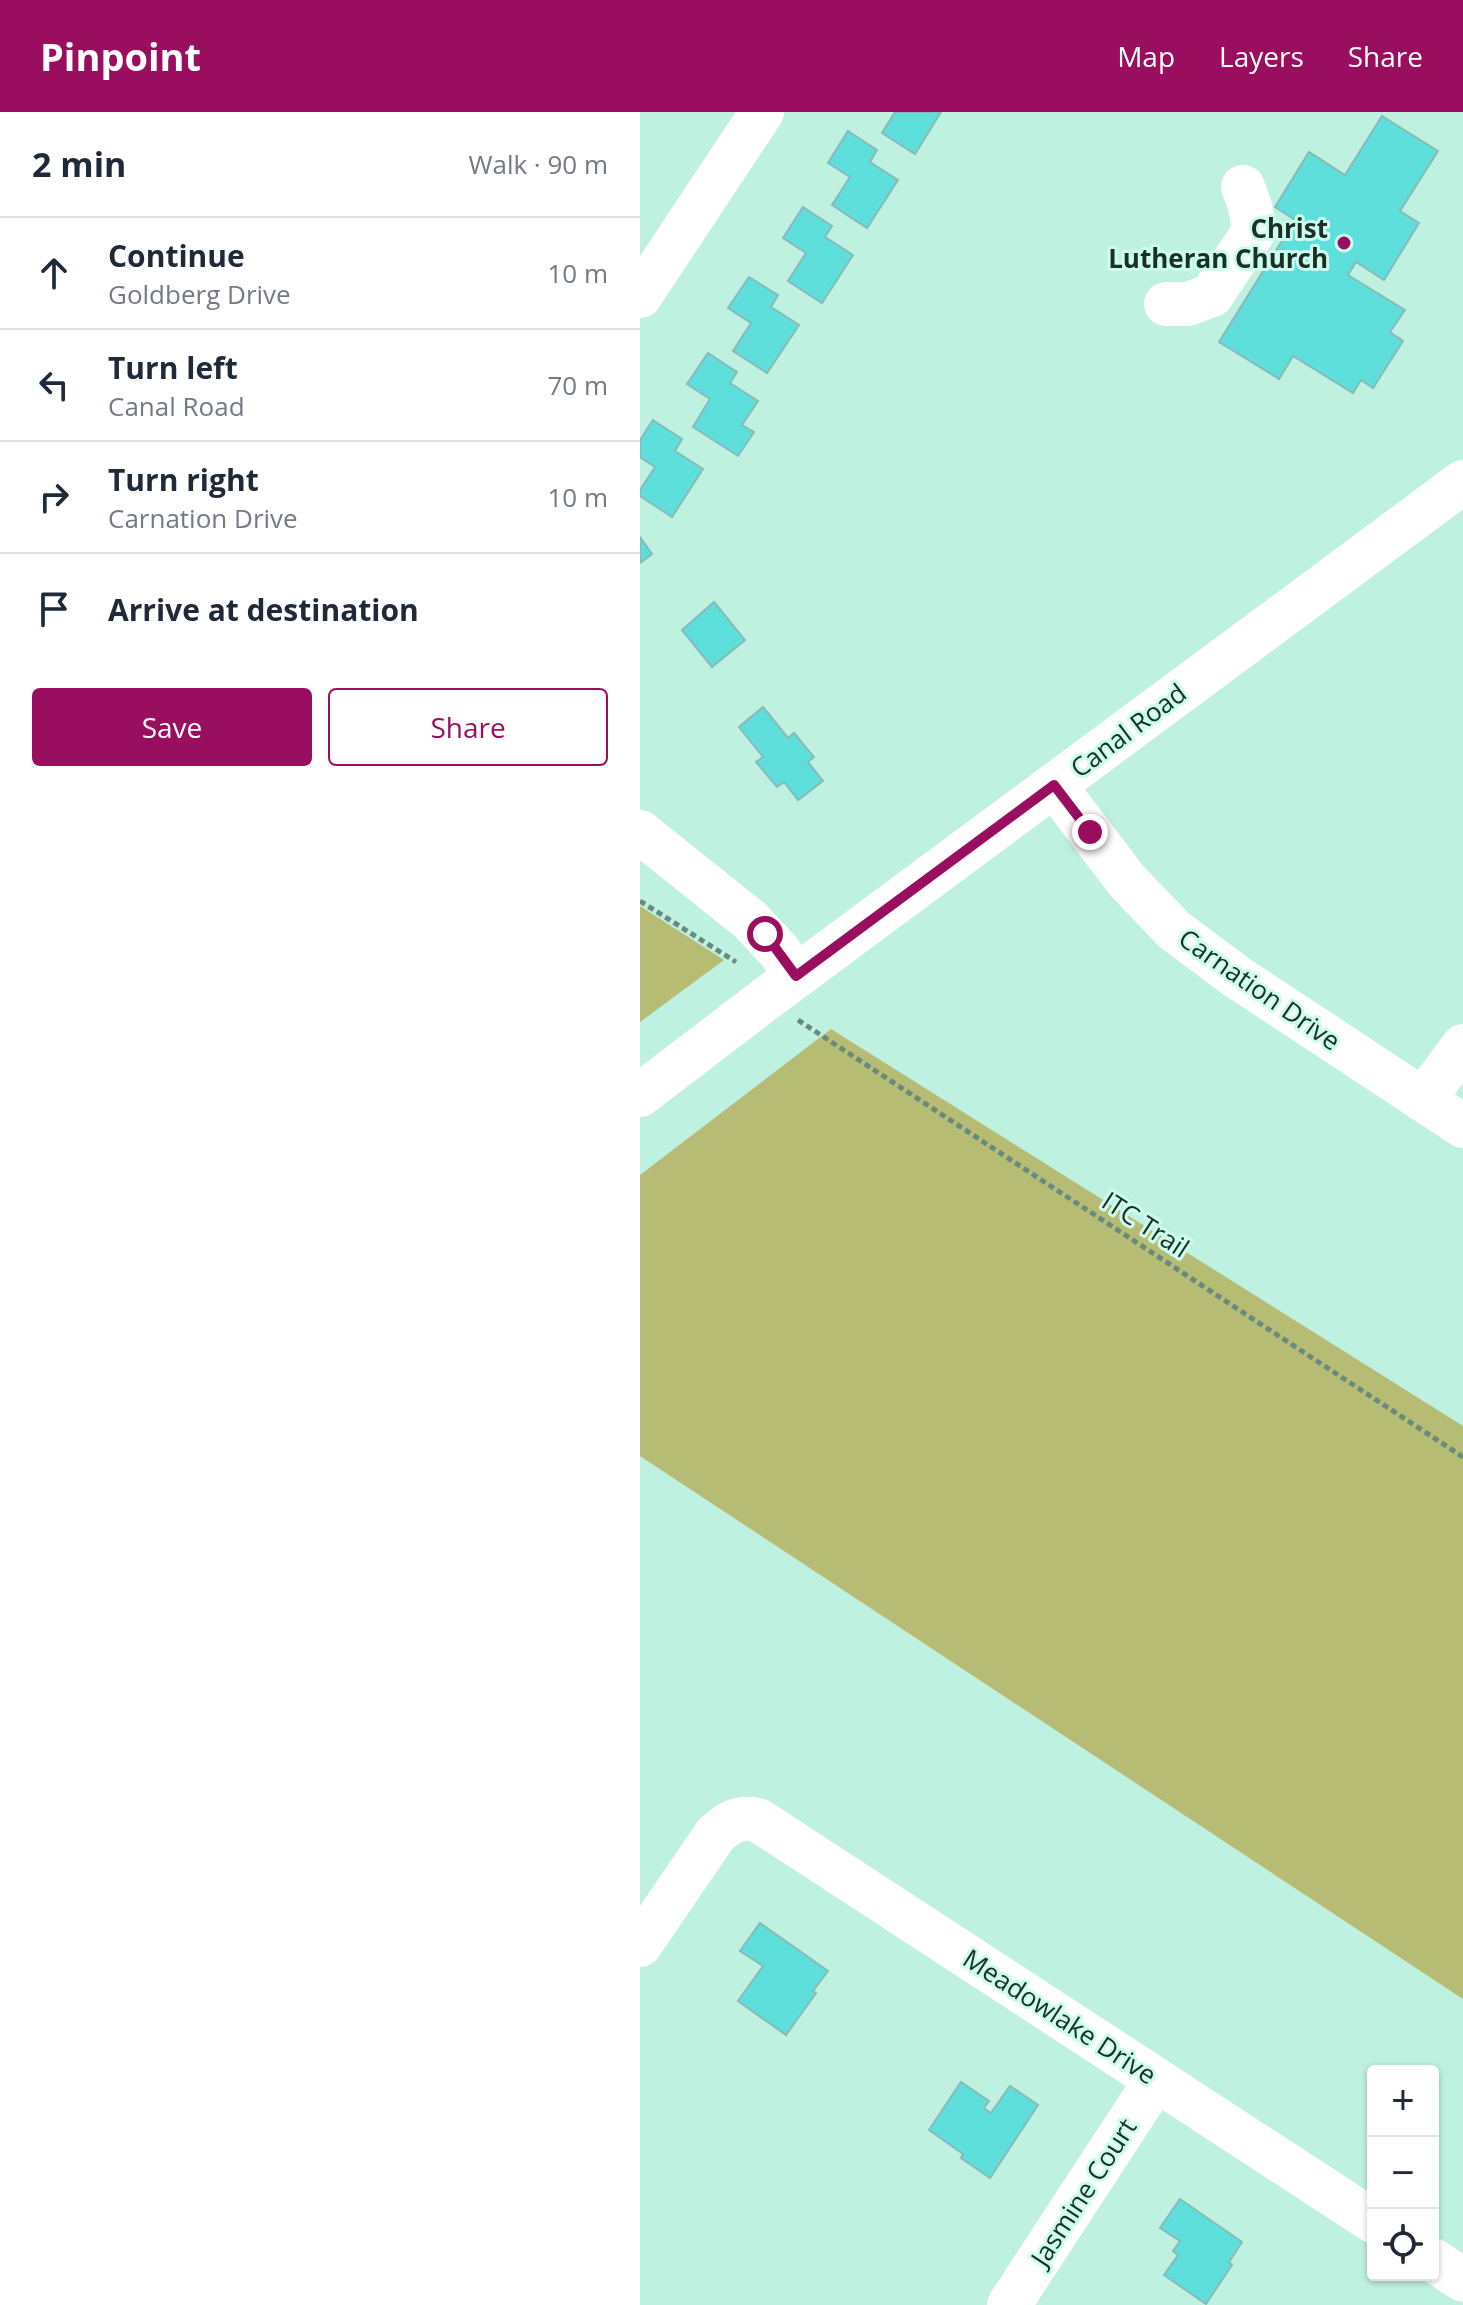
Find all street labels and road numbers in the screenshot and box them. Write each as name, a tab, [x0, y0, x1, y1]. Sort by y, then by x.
street label: Canal Road	[1063, 675, 1193, 785]
street label: Carnation Drive	[1172, 920, 1348, 1058]
street label: ITC Trail	[1095, 1182, 1197, 1266]
street label: Meadowlake Drive	[956, 1940, 1164, 2092]
street label: Jasmine Court	[1020, 2111, 1144, 2275]

